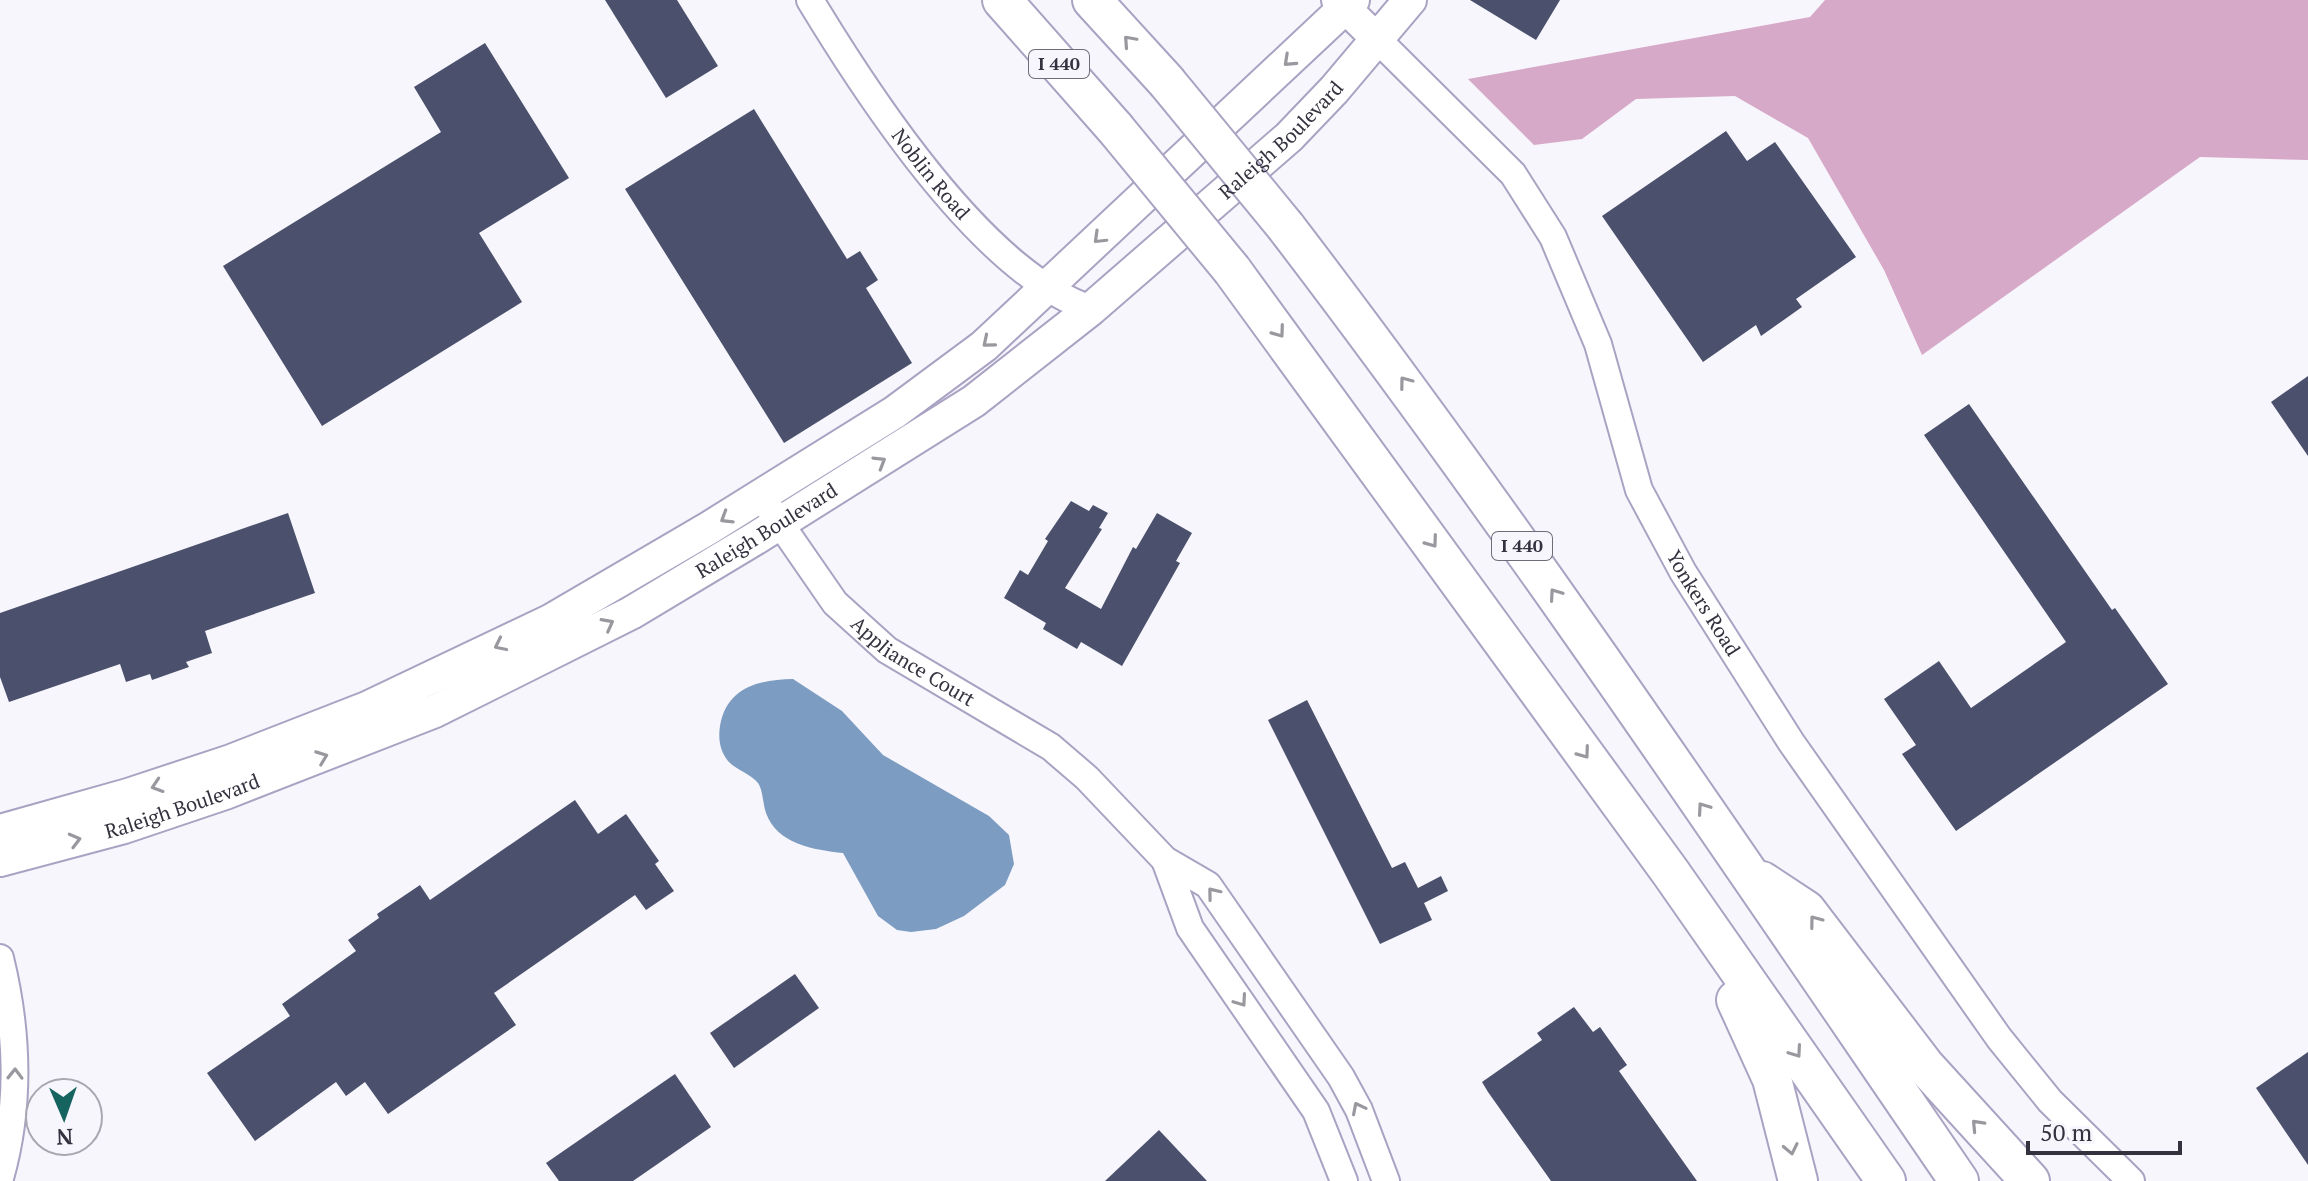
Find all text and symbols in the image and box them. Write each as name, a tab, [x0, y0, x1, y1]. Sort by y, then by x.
one-way arrow	[1124, 35, 1138, 50]
road number: I 440	[1029, 50, 1089, 78]
one-way arrow	[1284, 51, 1298, 66]
street label: Raleigh Boulevard	[1213, 75, 1349, 205]
street label: Noblin Road	[886, 123, 976, 225]
one-way arrow	[1094, 229, 1108, 243]
one-way arrow	[1270, 323, 1284, 337]
one-way arrow	[983, 332, 998, 347]
one-way arrow	[1400, 376, 1414, 391]
one-way arrow	[871, 457, 885, 472]
street label: Raleigh Boulevard	[690, 476, 842, 584]
one-way arrow	[720, 508, 735, 523]
road number: I 440	[1492, 532, 1552, 560]
one-way arrow	[1422, 534, 1437, 548]
street label: Yonkers Road	[1661, 545, 1747, 661]
one-way arrow	[1550, 589, 1565, 603]
street label: Appliance Court	[845, 610, 981, 712]
one-way arrow	[600, 619, 615, 634]
one-way arrow	[493, 635, 508, 651]
one-way arrow	[1575, 744, 1589, 759]
one-way arrow	[314, 751, 328, 767]
street label: Raleigh Boulevard	[102, 767, 263, 845]
one-way arrow	[151, 776, 165, 792]
one-way arrow	[1698, 803, 1713, 817]
one-way arrow	[68, 832, 82, 849]
one-way arrow	[1208, 888, 1223, 903]
one-way arrow	[1810, 916, 1824, 930]
one-way arrow	[1231, 993, 1246, 1007]
one-way arrow	[1786, 1043, 1801, 1057]
one-way arrow	[6, 1067, 24, 1080]
north arrow	[24, 1077, 104, 1157]
one-way arrow	[1352, 1102, 1368, 1117]
scale bar	[2028, 1105, 2180, 1155]
text: 50 m	[2040, 1116, 2092, 1148]
one-way arrow	[1972, 1119, 1986, 1134]
text: N	[56, 1123, 74, 1152]
one-way arrow	[1782, 1141, 1799, 1155]

